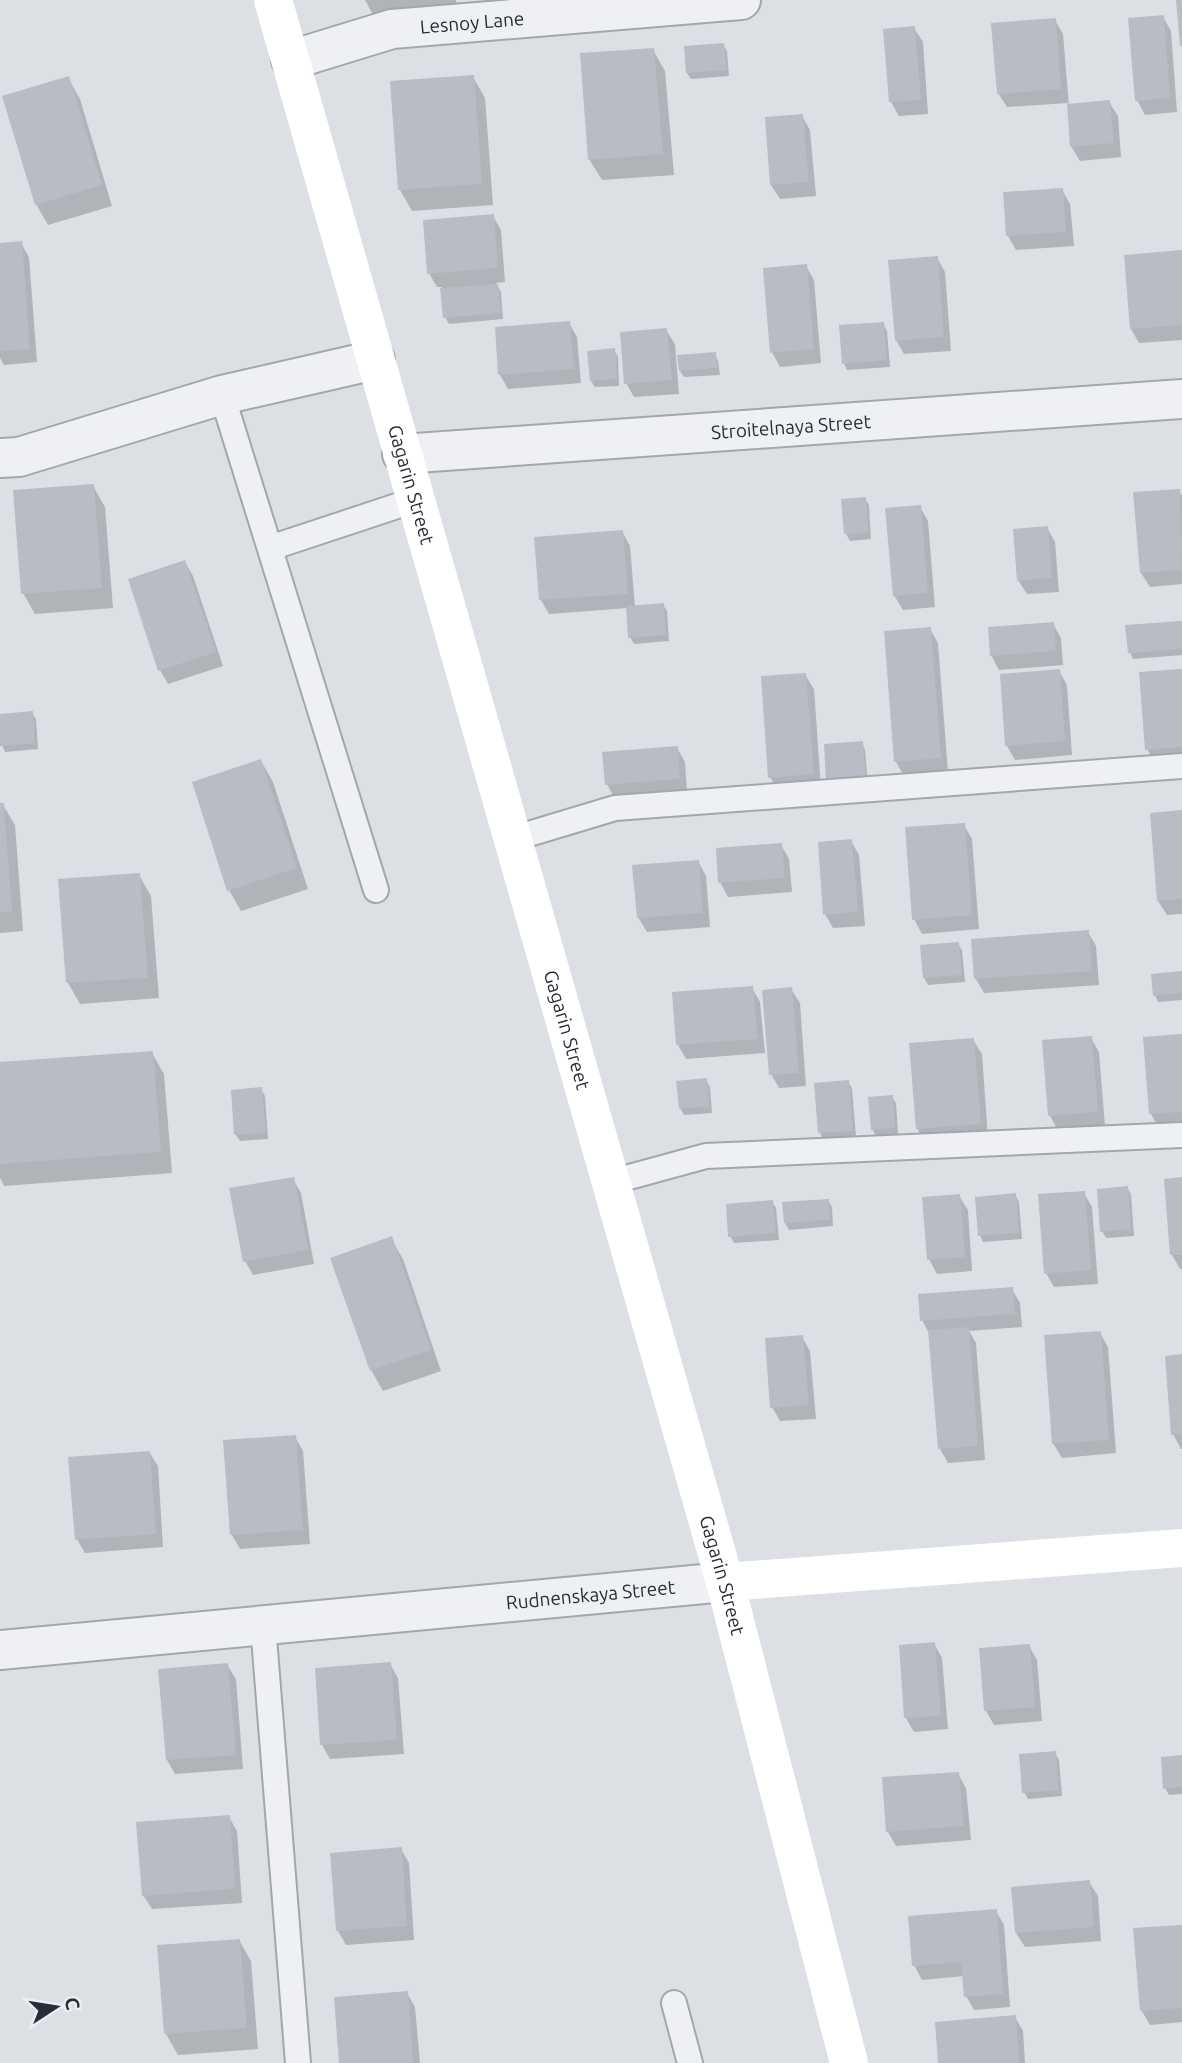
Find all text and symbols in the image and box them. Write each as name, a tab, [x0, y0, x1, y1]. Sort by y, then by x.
street label: Lesnoy Lane	[419, 7, 525, 38]
street label: Stroitelnaya Street	[710, 410, 872, 443]
street label: Gagarin Street	[384, 422, 439, 547]
street label: Gagarin Street	[540, 968, 595, 1093]
street label: Gagarin Street	[695, 1513, 749, 1638]
street label: Rudnenskaya Street	[505, 1576, 677, 1614]
north arrow	[21, 1972, 91, 2042]
text: С	[61, 1995, 85, 2012]

